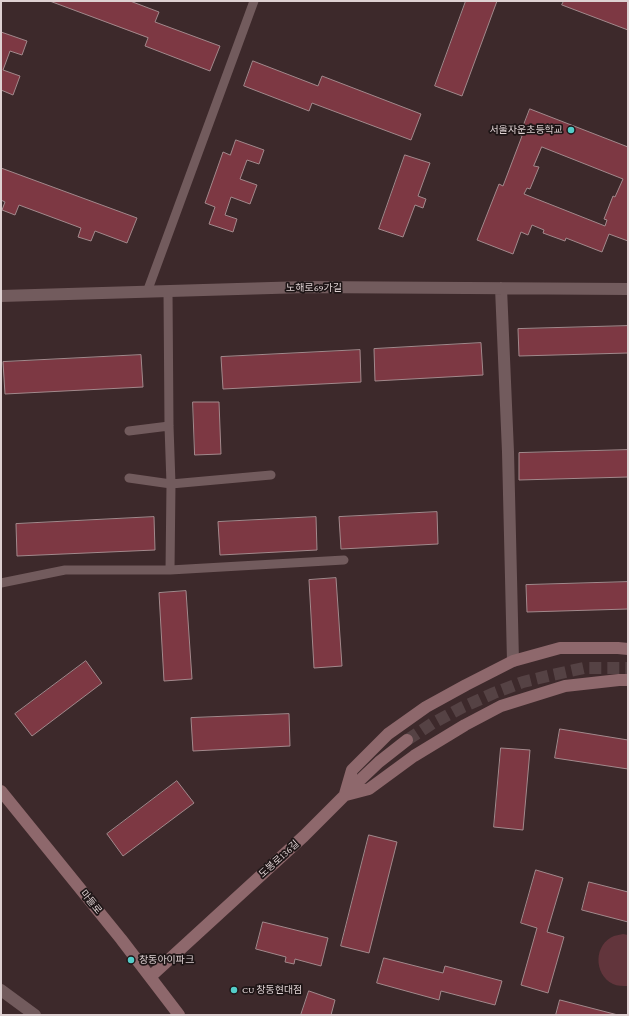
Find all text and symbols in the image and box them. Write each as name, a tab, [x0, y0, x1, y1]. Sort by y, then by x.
place label: 서울자운초등학교	[489, 124, 563, 136]
marker: 서울자운초등학교	[566, 125, 576, 135]
street label: 노해로69가길	[286, 282, 342, 294]
street label: 도봉로136길	[256, 838, 302, 880]
street label: 마들로	[78, 887, 104, 917]
place label: 창동아이파크	[139, 954, 194, 966]
marker: 창동아이파크	[126, 955, 136, 965]
place label: CU 창동현대점	[242, 984, 302, 996]
marker: CU 창동현대점	[229, 985, 239, 995]

